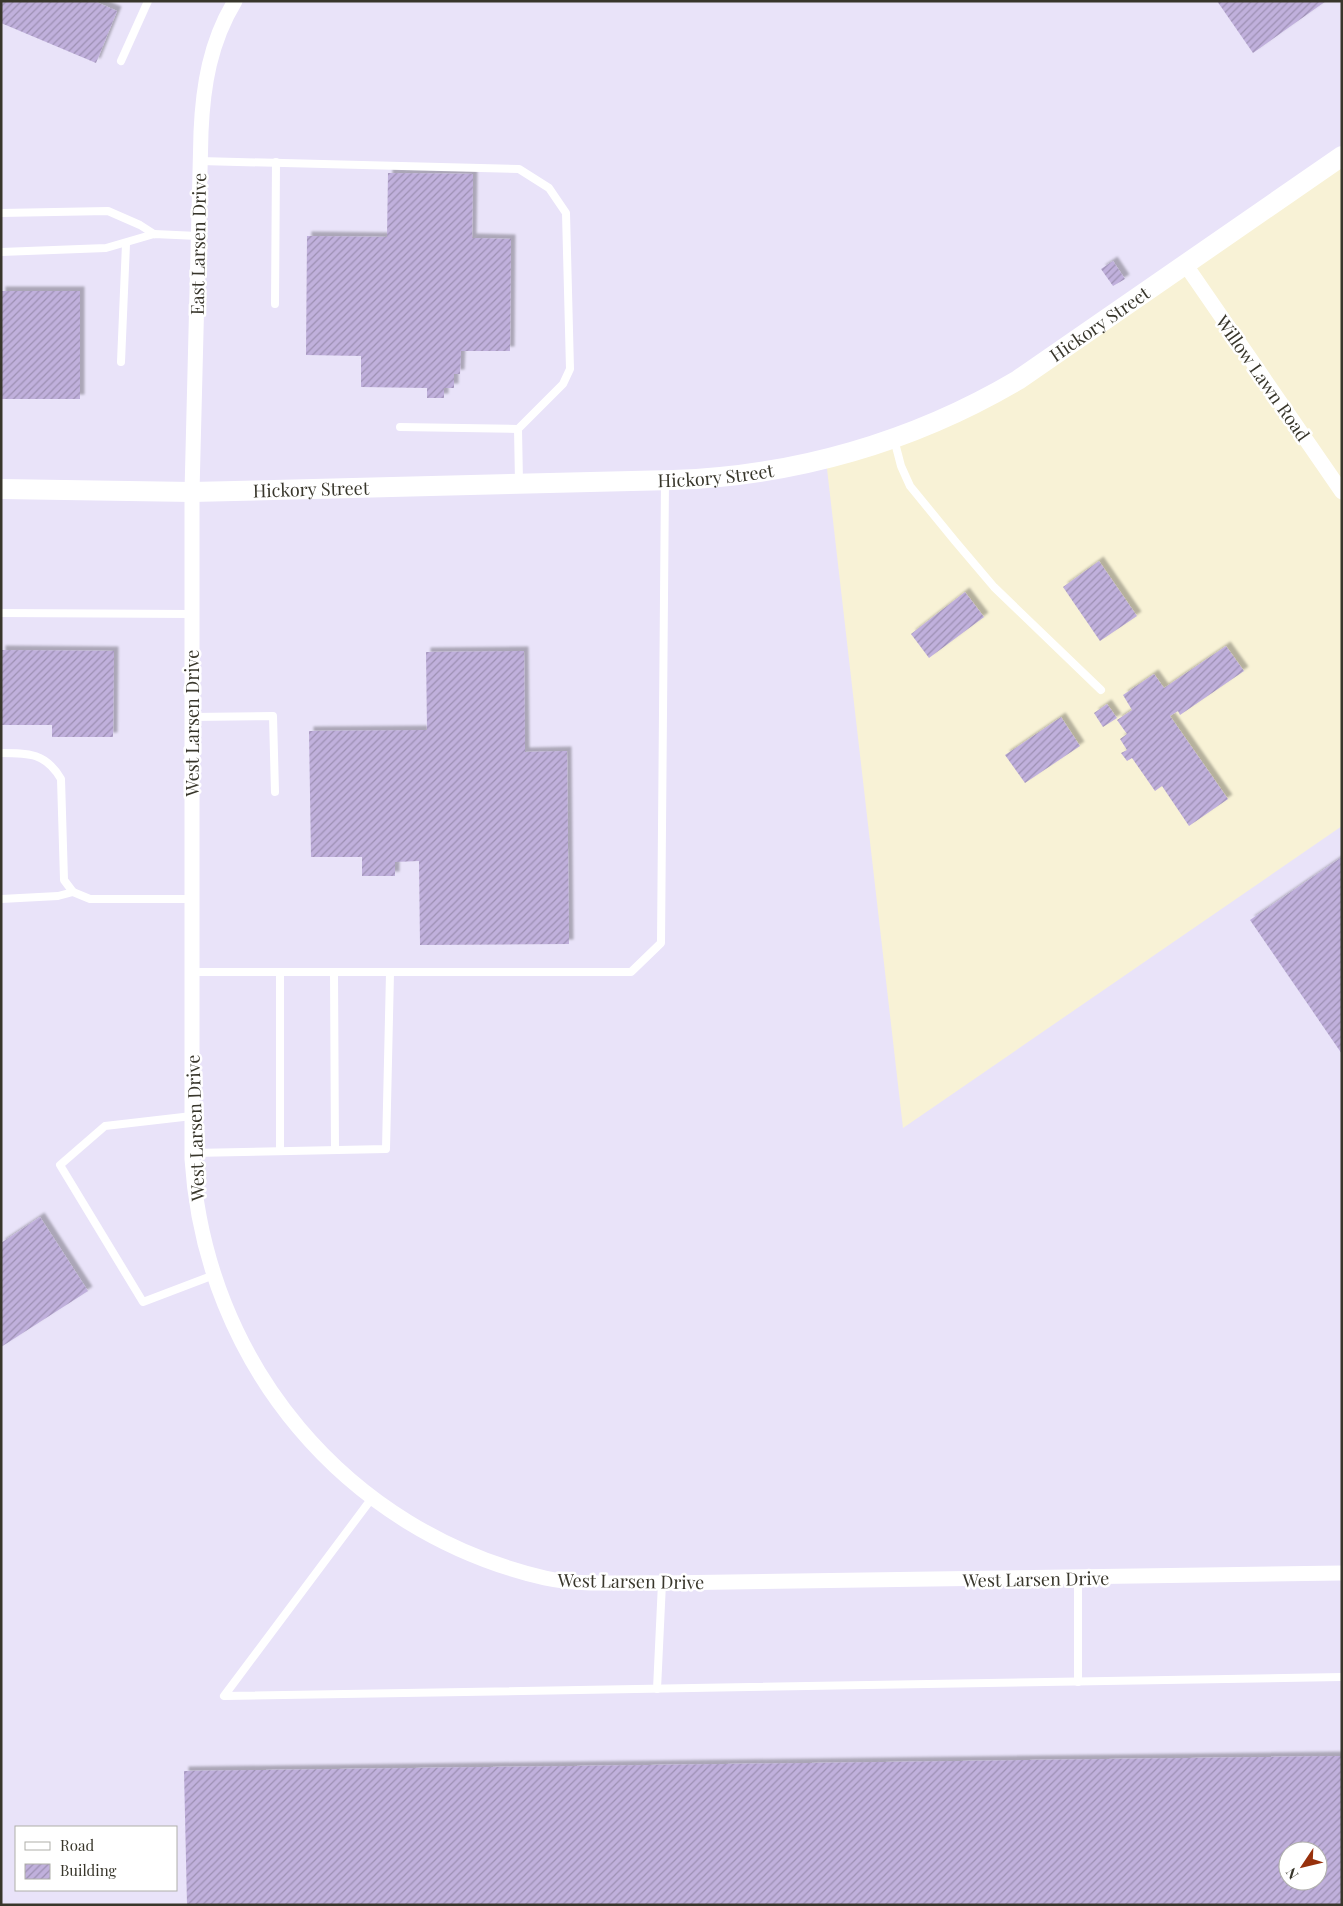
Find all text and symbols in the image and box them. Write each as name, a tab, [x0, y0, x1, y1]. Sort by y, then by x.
street label: East Larsen Drive	[185, 173, 211, 315]
street label: Hickory Street	[1045, 280, 1155, 367]
street label: Willow Lawn Road	[1210, 310, 1316, 446]
street label: Hickory Street	[657, 458, 776, 492]
street label: Hickory Street	[252, 476, 370, 502]
street label: West Larsen Drive	[180, 650, 204, 797]
street label: West Larsen Drive	[180, 1054, 210, 1203]
street label: West Larsen Drive	[961, 1566, 1110, 1592]
street label: West Larsen Drive	[556, 1568, 705, 1594]
legend	[15, 1826, 178, 1891]
text: Road	[60, 1835, 94, 1855]
north arrow	[1278, 1841, 1328, 1891]
text: Building	[60, 1860, 117, 1880]
text: N	[1281, 1864, 1303, 1883]

